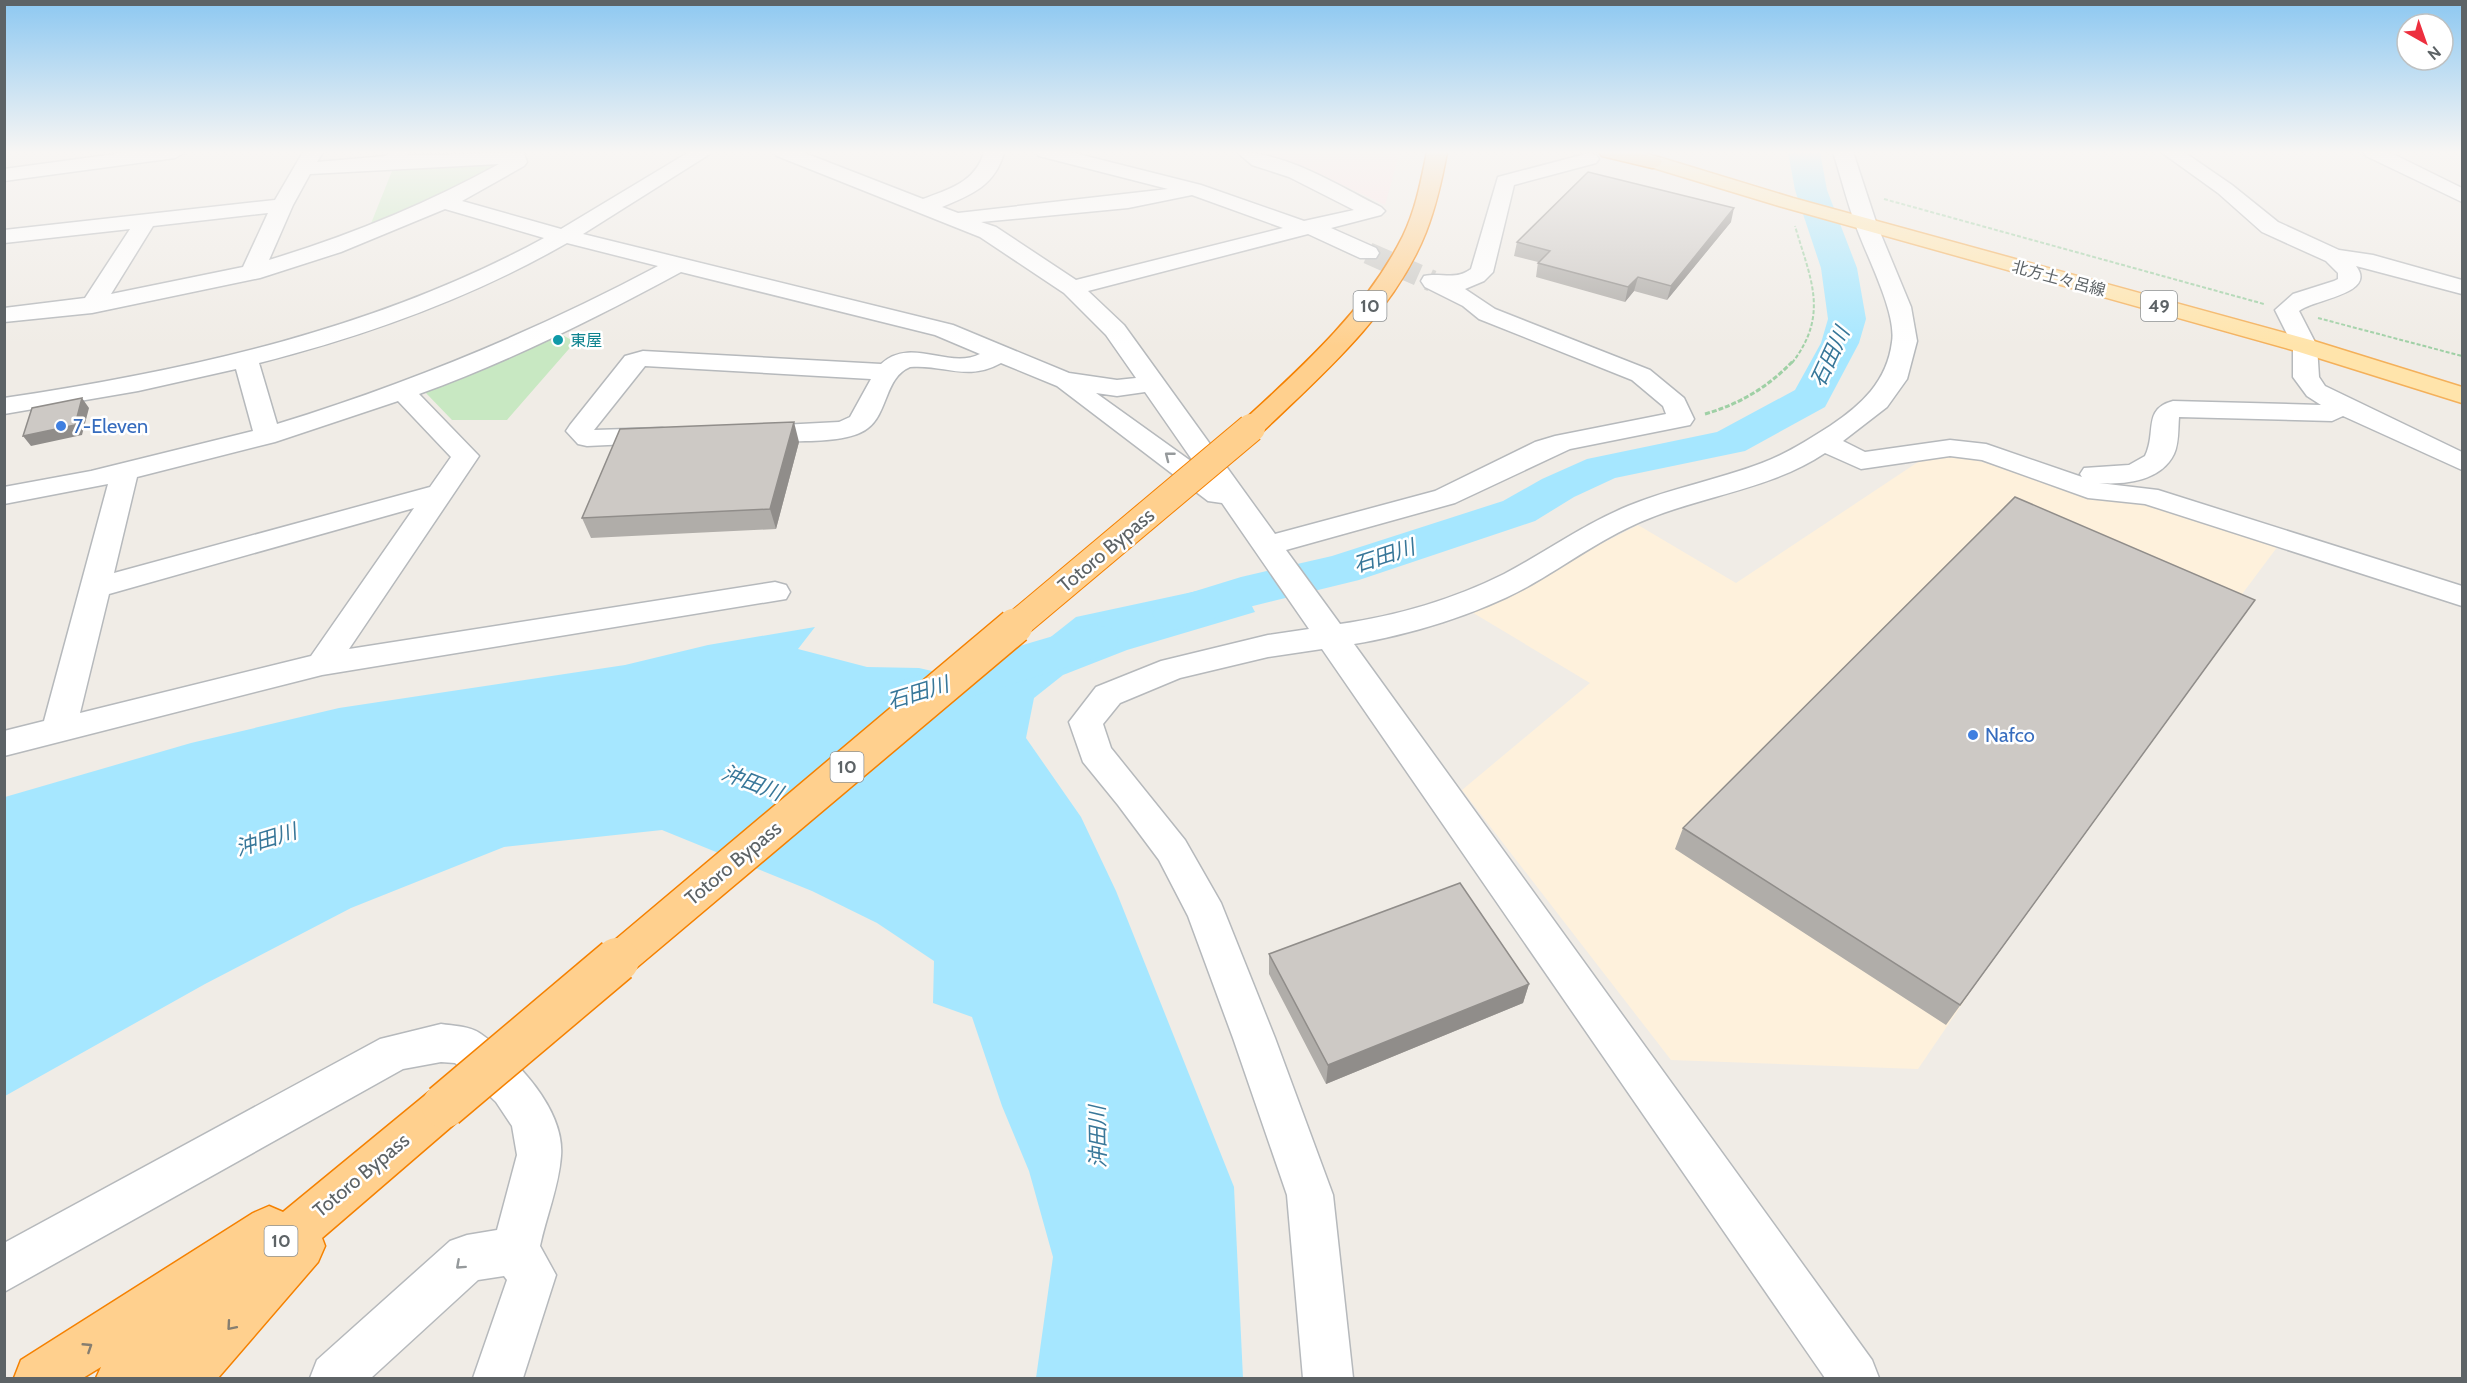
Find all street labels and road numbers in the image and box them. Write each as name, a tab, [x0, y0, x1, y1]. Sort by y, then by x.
street label: 北方土々呂線	[2010, 257, 2108, 300]
road number: 10	[1354, 291, 1386, 321]
road number: 49	[2141, 291, 2177, 321]
street label: Totoro Bypass	[1053, 503, 1159, 597]
road number: 10	[830, 752, 864, 782]
street label: Totoro Bypass	[680, 816, 786, 910]
street label: Totoro Bypass	[308, 1128, 414, 1222]
road number: 10	[264, 1226, 298, 1256]

